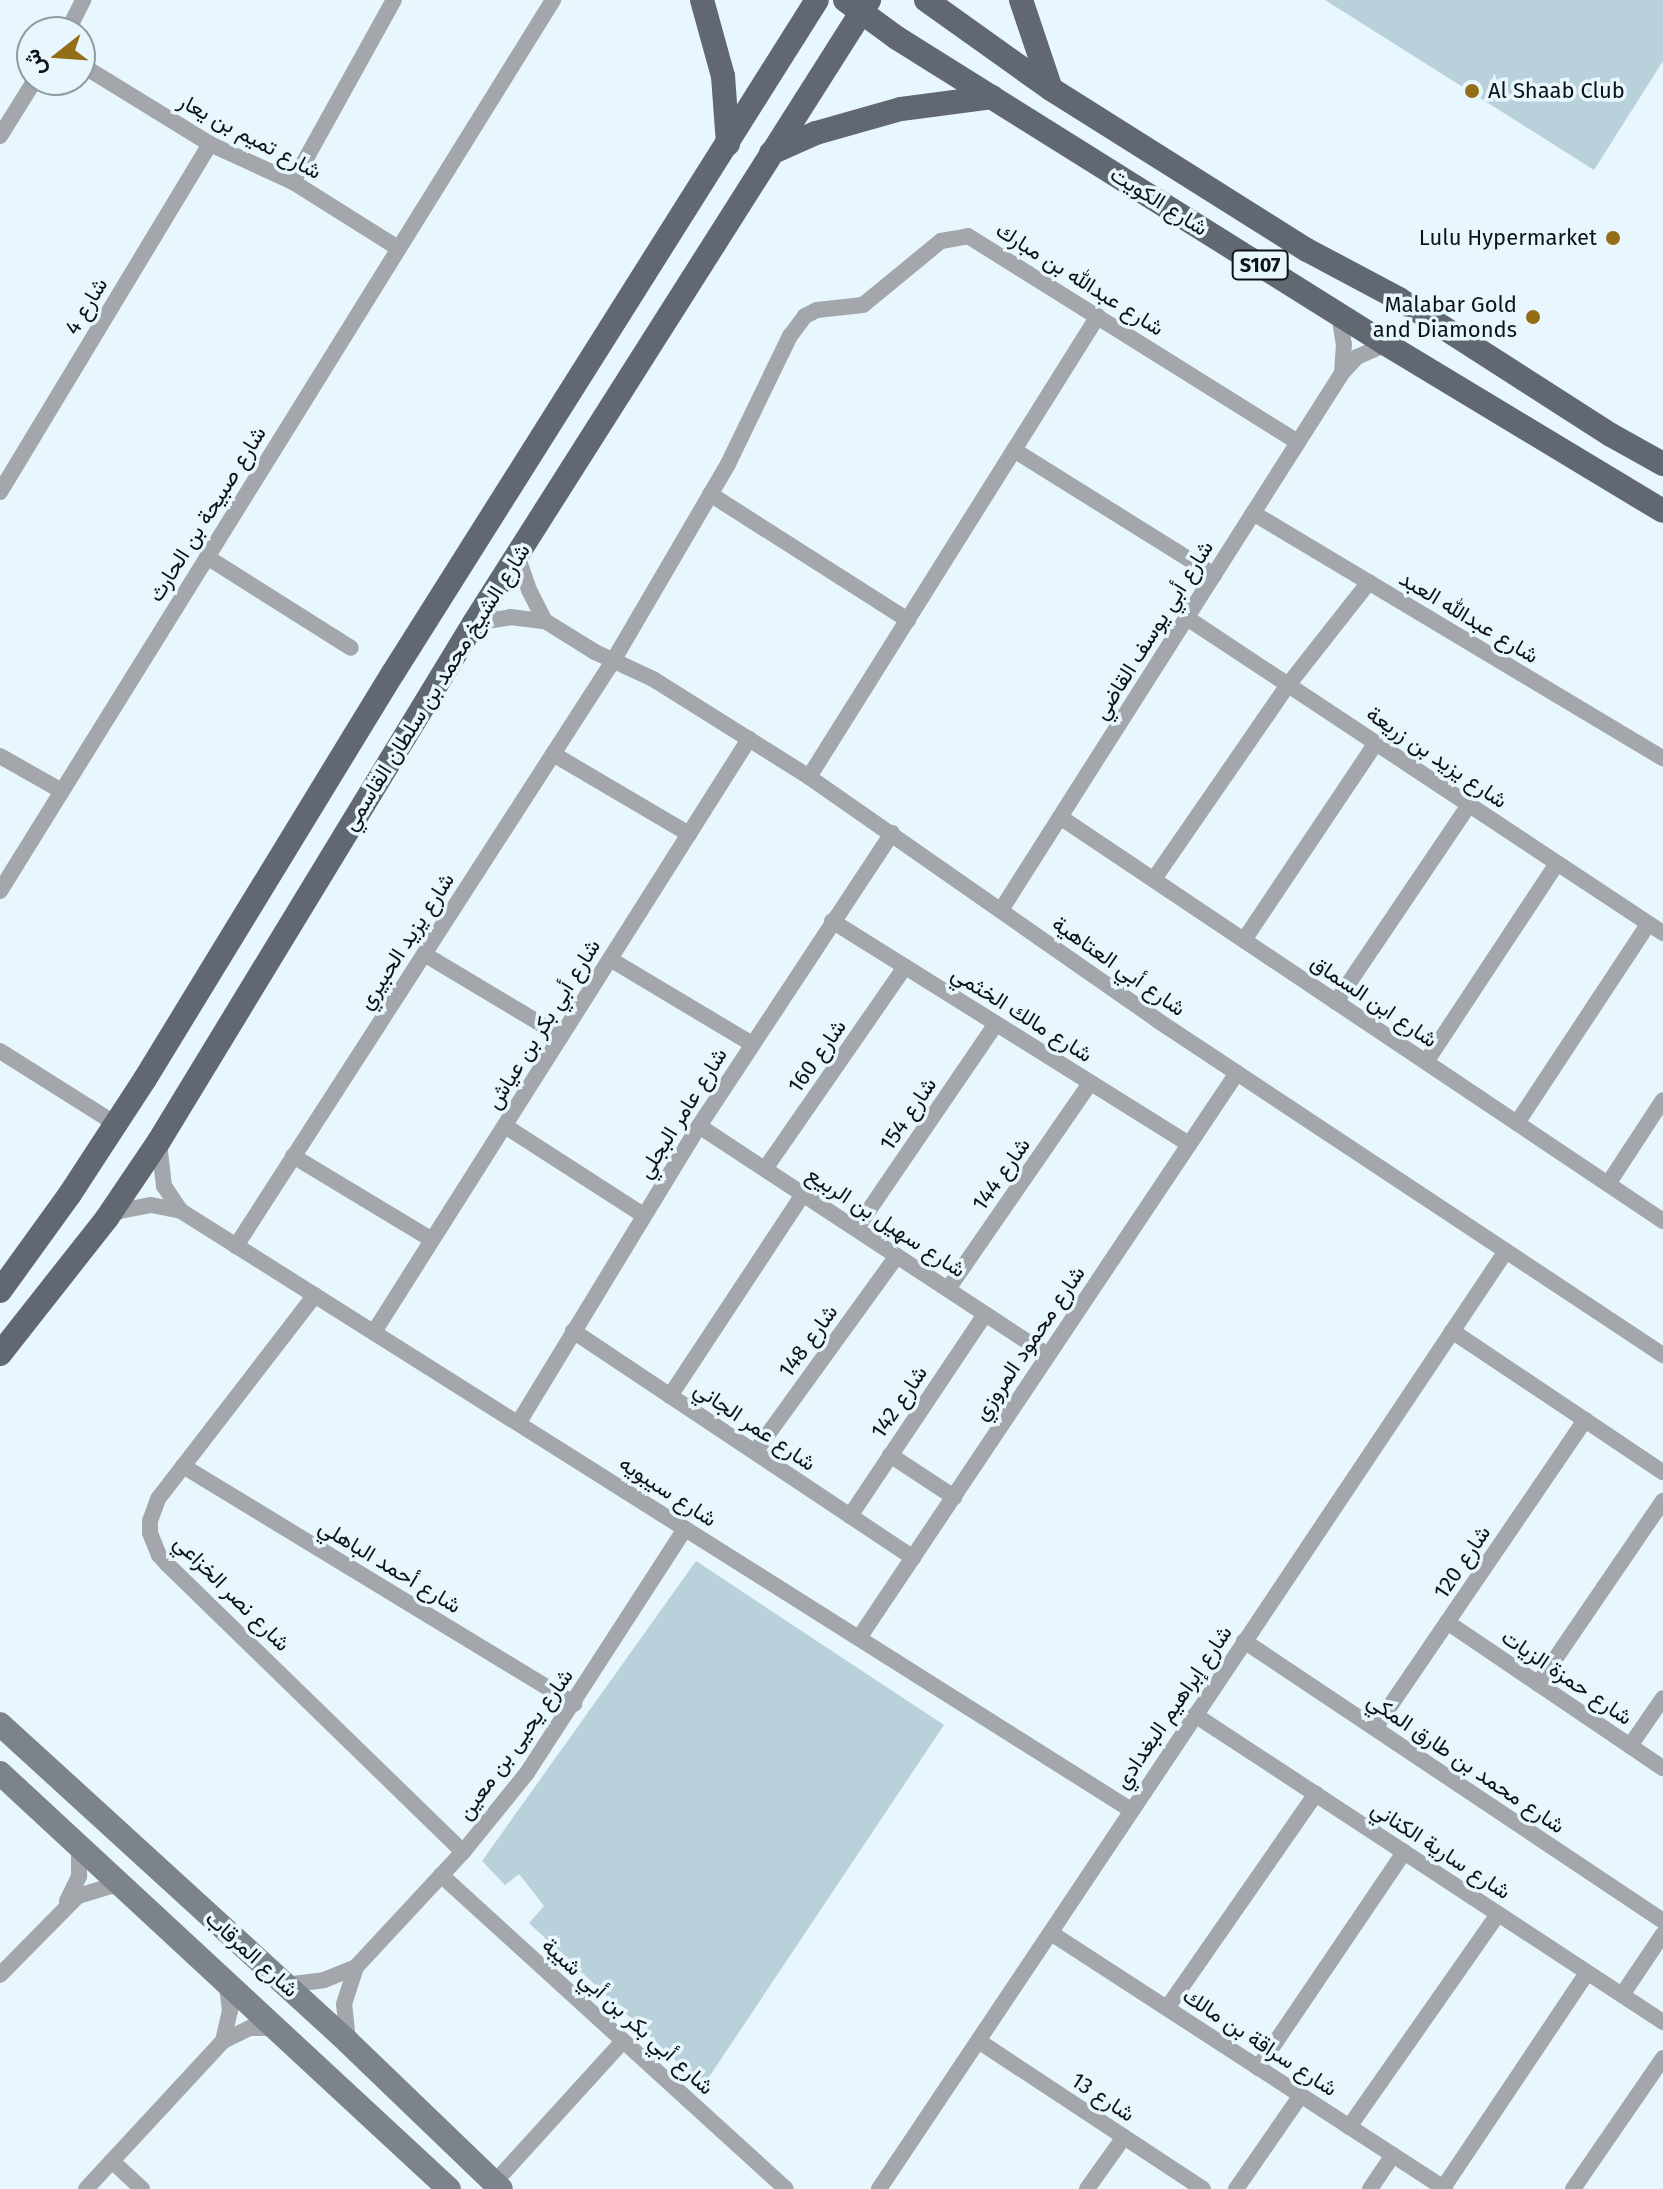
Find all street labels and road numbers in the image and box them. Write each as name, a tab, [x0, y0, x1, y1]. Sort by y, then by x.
street label: شارع تميم بن يعار	[174, 87, 326, 185]
street label: شارع الكويت	[1105, 161, 1213, 241]
street label: شارع عبدالله بن مبارك	[991, 217, 1169, 341]
road number: S107	[1230, 249, 1290, 281]
street label: شارع 4	[59, 273, 113, 339]
street label: شارع صبيحة بن الحارث	[142, 421, 272, 607]
street label: شارع أبي يوسف القاضي	[1087, 536, 1219, 724]
street label: شارع الشيخ محمد بن سلطان القاسمي	[336, 539, 536, 835]
street label: شارع عبدالله العبد	[1395, 565, 1543, 669]
street label: شارع يزيد بن زريعة	[1362, 700, 1512, 814]
street label: شارع يزيد الحبيري	[352, 868, 460, 1014]
street label: شارع أبي العتاهية	[1047, 910, 1191, 1022]
street label: شارع أبي بكر بن عياش	[480, 934, 606, 1114]
street label: شارع ابن السماق	[1306, 949, 1442, 1053]
street label: شارع مالك الخثمي	[947, 960, 1097, 1068]
street label: شارع 160	[782, 1014, 852, 1098]
street label: شارع عامر البجلي	[631, 1043, 733, 1183]
street label: شارع 154	[874, 1072, 942, 1156]
street label: شارع 144	[966, 1132, 1036, 1216]
street label: شارع سهيل بن الربيع	[802, 1161, 970, 1283]
street label: شارع محمود المروزي	[968, 1261, 1090, 1425]
street label: شارع 148	[773, 1299, 843, 1383]
street label: شارع 142	[865, 1361, 933, 1443]
street label: شارع عمر الجاني	[689, 1376, 821, 1476]
street label: شارع سيبويه	[614, 1450, 722, 1532]
street label: شارع أحمد الباهلي	[314, 1513, 466, 1619]
street label: شارع 120	[1428, 1520, 1496, 1604]
street label: شارع نصر الخزاعي	[168, 1529, 296, 1657]
street label: شارع إبراهيم البغدادي	[1109, 1620, 1237, 1794]
street label: شارع حمزة الزيات	[1497, 1624, 1637, 1730]
street label: شارع يحيى بن معين	[451, 1663, 579, 1825]
street label: شارع محمد بن طارق المكي	[1362, 1687, 1570, 1839]
street label: شارع سارية الكناني	[1366, 1795, 1516, 1905]
street label: شارع المرقاب	[200, 1905, 304, 2003]
street label: شارع أبي بكر بن أبي شيبة	[537, 1932, 719, 2100]
street label: شارع سراقة بن مالك	[1178, 1982, 1342, 2102]
street label: شارع 13	[1066, 2067, 1140, 2127]

